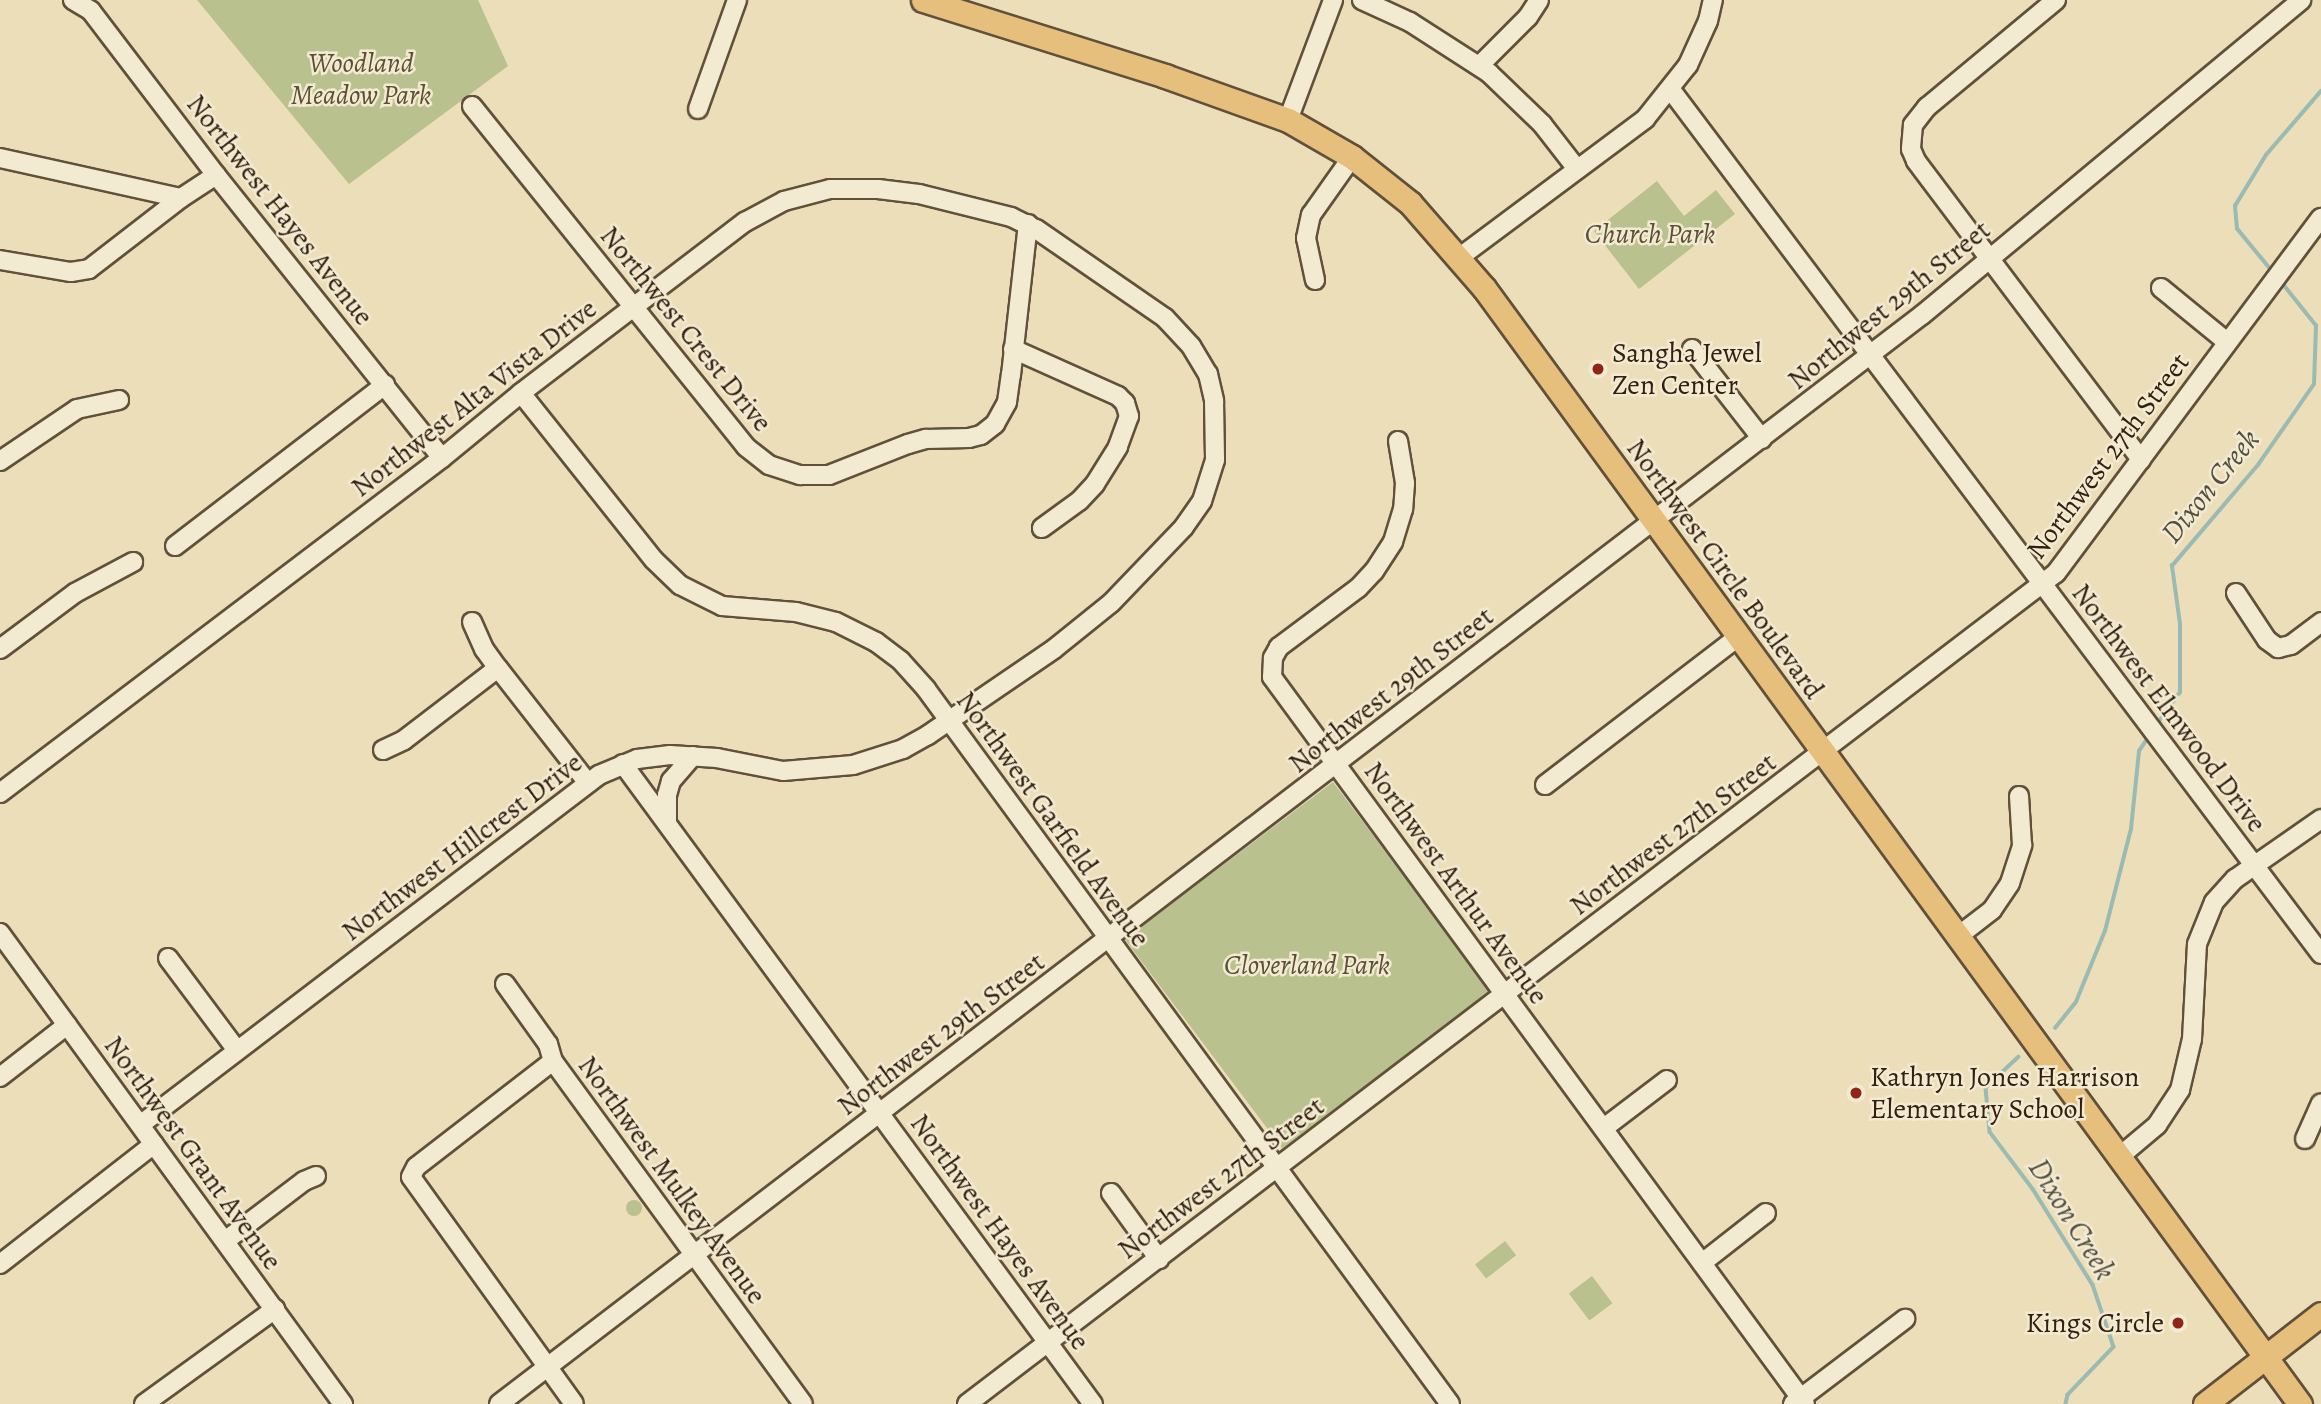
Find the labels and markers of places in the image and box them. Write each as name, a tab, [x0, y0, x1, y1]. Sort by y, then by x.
place label: Sangha Jewel Zen Center	[1612, 336, 1761, 402]
marker: Sangha Jewel Zen Center	[1590, 361, 1606, 377]
place label: Kathryn Jones Harrison Elementary School	[1870, 1060, 2139, 1126]
marker: Kathryn Jones Harrison Elementary School	[1848, 1085, 1864, 1101]
place label: Kings Circle	[2026, 1306, 2164, 1340]
marker: Kings Circle	[2170, 1315, 2186, 1331]

